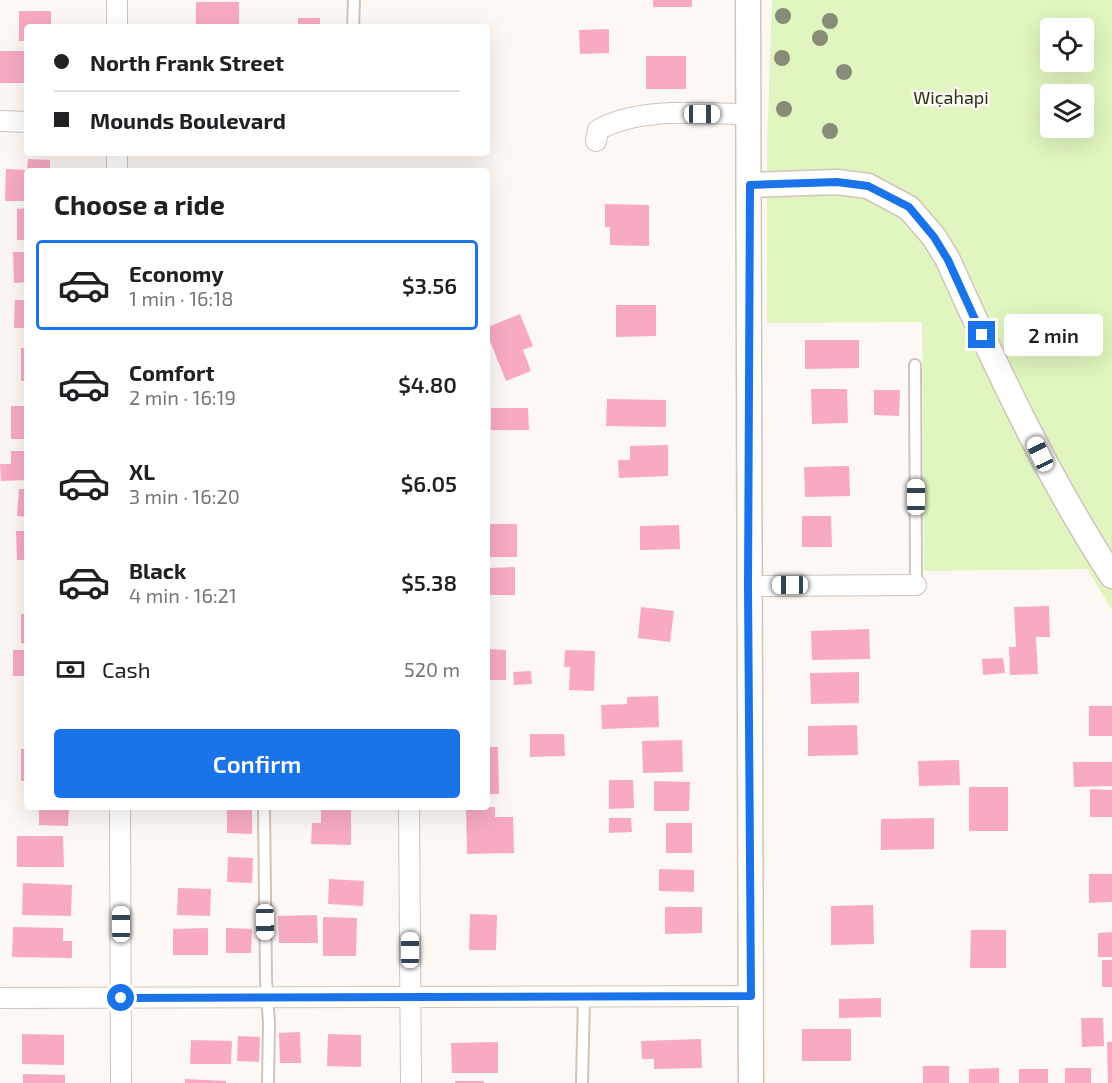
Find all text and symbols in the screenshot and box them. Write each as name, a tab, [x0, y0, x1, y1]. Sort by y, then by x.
map controls	[1040, 18, 1094, 138]
button: locate	[1040, 18, 1094, 72]
text: North Frank Street	[90, 49, 284, 75]
button: layers	[1040, 84, 1094, 138]
park label: Wic̣aḣapi	[913, 86, 989, 108]
car	[684, 105, 720, 123]
text: Mounds Boulevard	[90, 107, 286, 133]
text: Choose a ride	[54, 188, 225, 220]
icon: car	[57, 258, 111, 312]
text: Economy	[129, 260, 224, 286]
text: $3.56	[402, 272, 457, 298]
text: 1 min · 16:18	[129, 286, 233, 310]
callout: 2 min	[1003, 314, 1102, 356]
route end	[968, 321, 995, 348]
text: 2 min	[1028, 323, 1079, 347]
icon: car	[57, 357, 111, 411]
text: Comfort	[129, 359, 214, 385]
text: $4.80	[398, 371, 457, 397]
text: 2 min · 16:19	[129, 385, 236, 409]
car	[1024, 434, 1056, 474]
icon: car	[57, 456, 111, 510]
text: XL	[129, 458, 155, 484]
text: $6.05	[401, 470, 457, 496]
car	[907, 479, 925, 515]
text: 3 min · 16:20	[129, 484, 240, 508]
icon: car	[57, 555, 111, 609]
text: Black	[129, 557, 186, 583]
text: $5.38	[401, 569, 457, 595]
car	[772, 576, 808, 594]
text: 4 min · 16:21	[129, 583, 237, 607]
icon: cash	[54, 653, 87, 686]
text: Cash	[102, 656, 151, 682]
text: 520 m	[404, 657, 460, 681]
button: Confirm	[54, 729, 460, 798]
car	[256, 904, 274, 940]
car	[112, 906, 130, 942]
car	[401, 932, 419, 968]
route start	[107, 984, 134, 1011]

